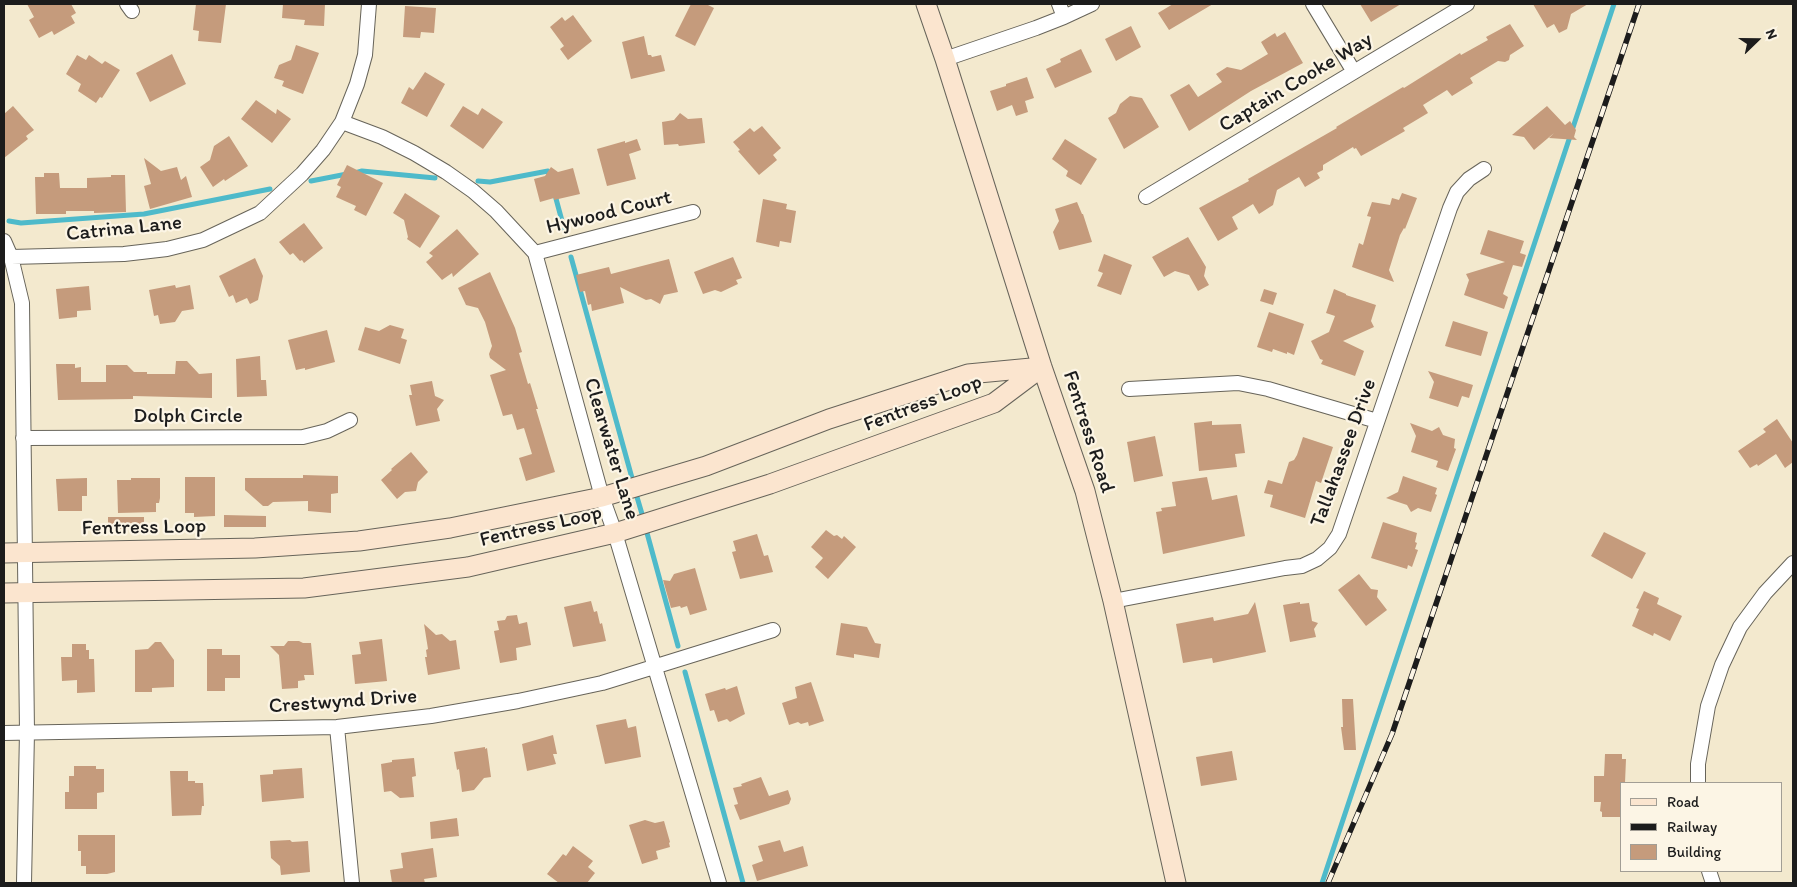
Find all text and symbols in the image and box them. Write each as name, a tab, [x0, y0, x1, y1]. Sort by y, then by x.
north arrow	[1732, 15, 1782, 65]
street label: Captain Cooke Way	[1215, 27, 1377, 139]
text: N	[1762, 27, 1781, 42]
street label: Hywood Court	[544, 185, 674, 241]
street label: Catrina Lane	[65, 210, 183, 248]
street label: Fentress Road	[1056, 368, 1120, 496]
street label: Fentress Loop	[860, 370, 986, 438]
street label: Clearwater Lane	[577, 375, 645, 523]
street label: Tallahassee Drive	[1306, 376, 1382, 530]
street label: Dolph Circle	[133, 404, 243, 430]
street label: Fentress Loop	[477, 501, 605, 553]
street label: Fentress Loop	[81, 514, 207, 542]
street label: Crestwynd Drive	[268, 684, 418, 720]
legend	[1620, 782, 1782, 872]
text: Road	[1667, 793, 1699, 811]
text: Railway	[1667, 818, 1717, 836]
text: Building	[1667, 843, 1721, 861]

